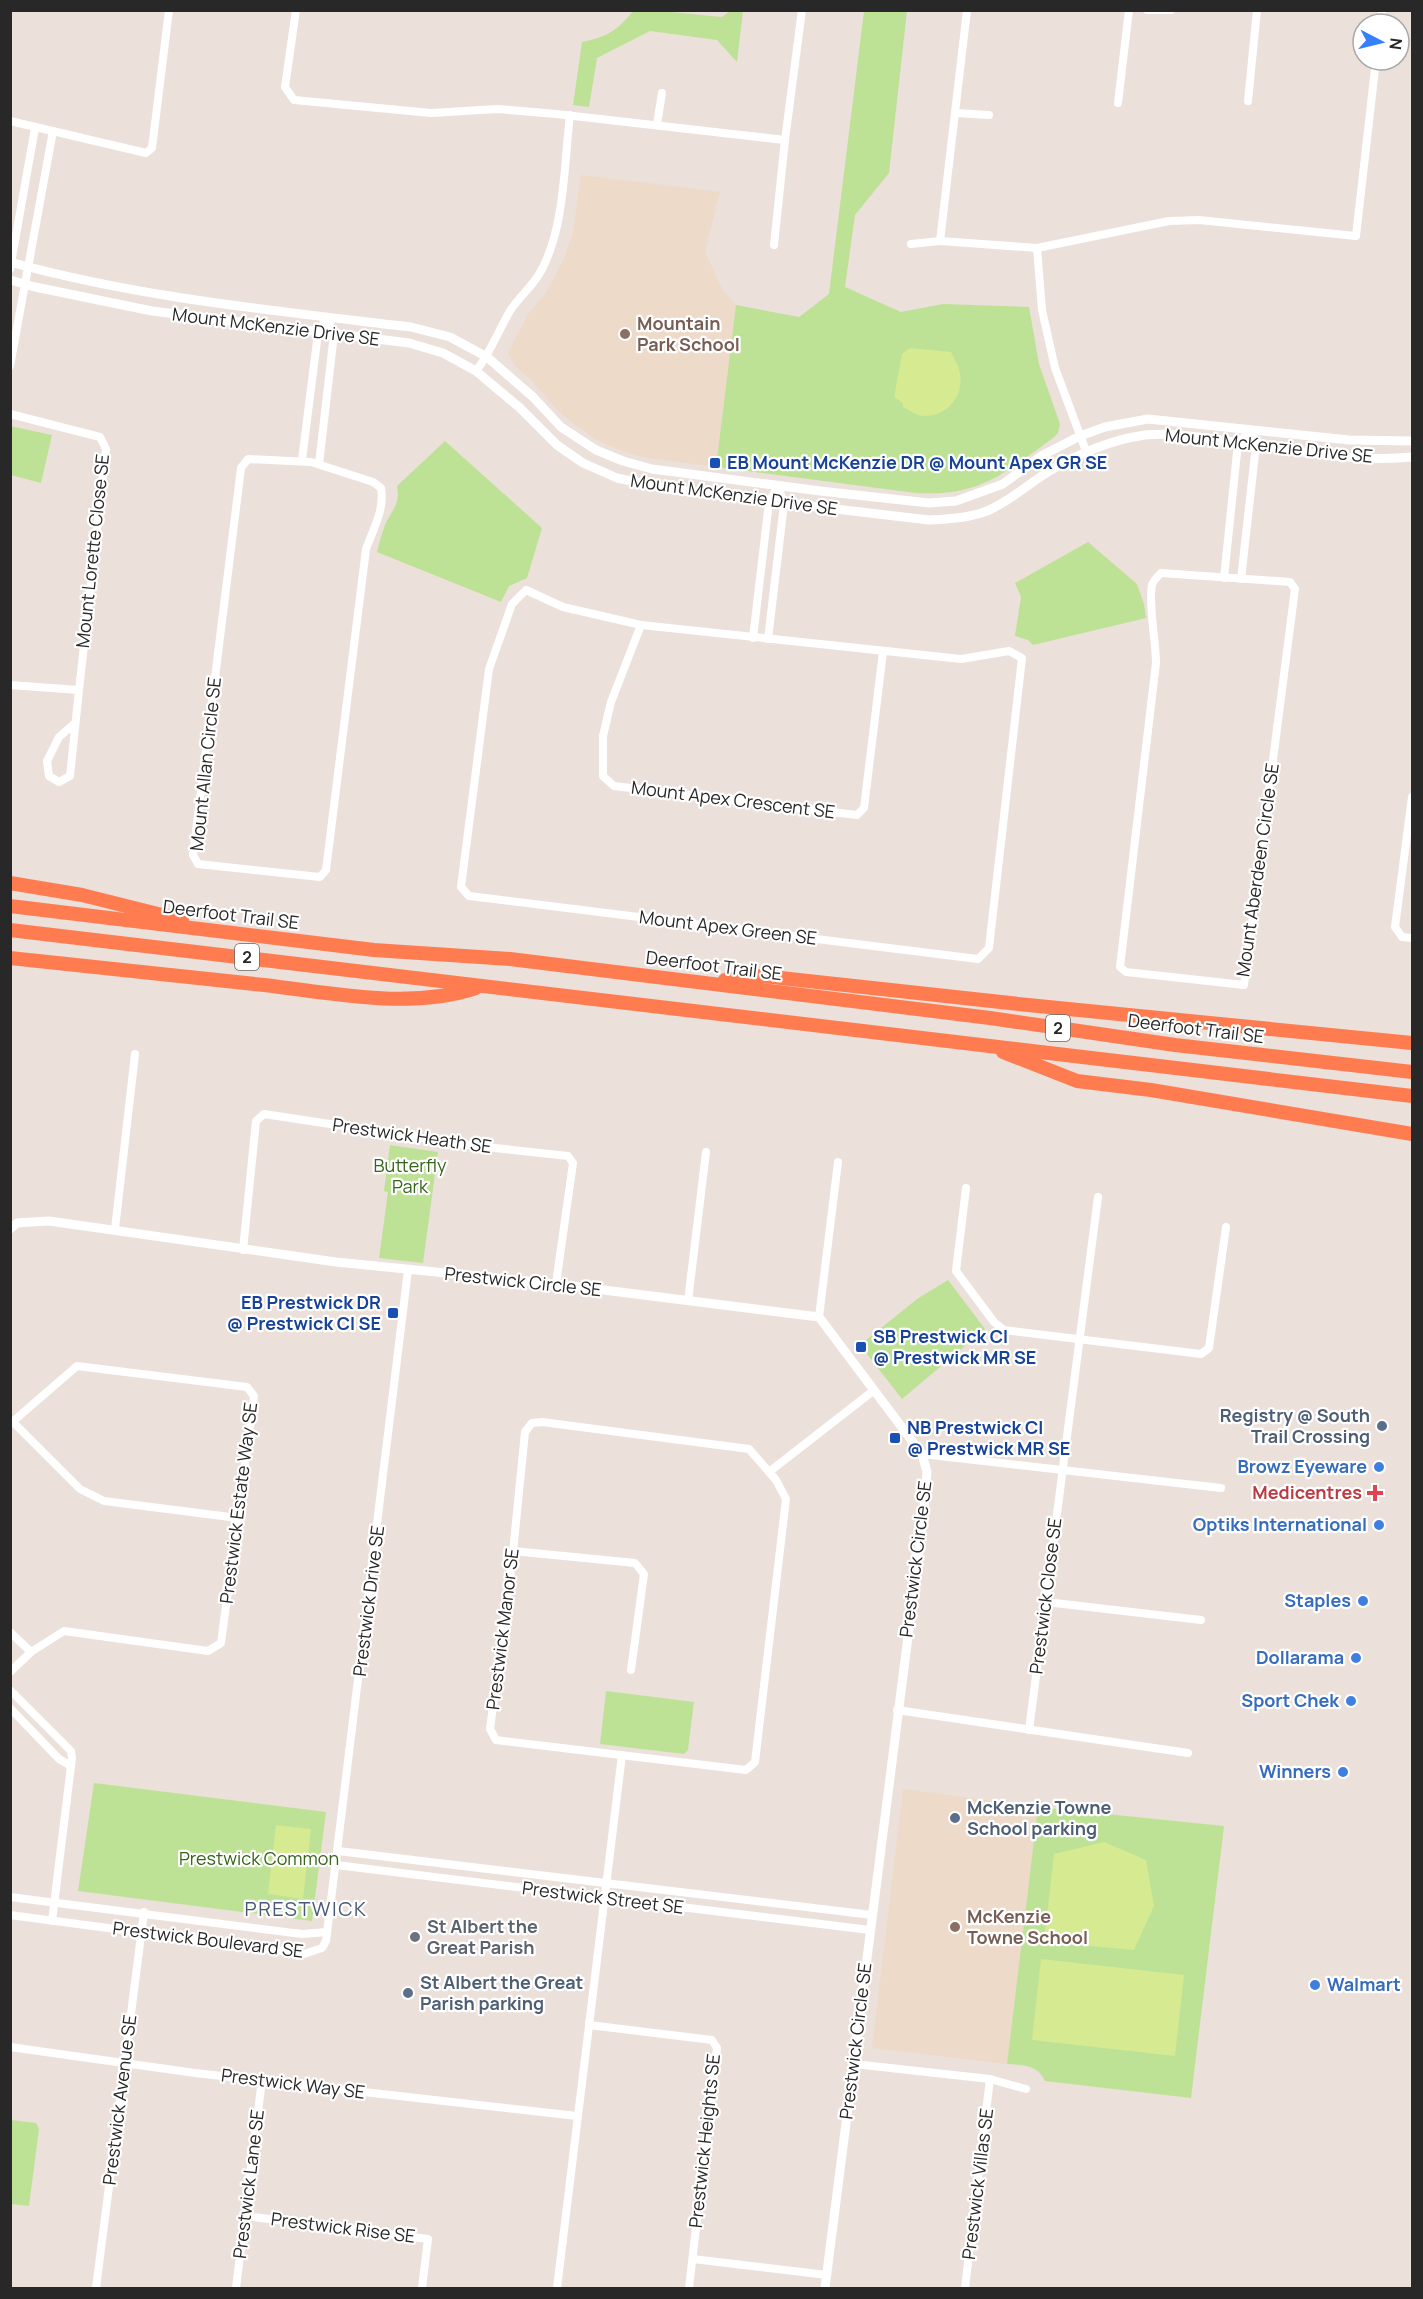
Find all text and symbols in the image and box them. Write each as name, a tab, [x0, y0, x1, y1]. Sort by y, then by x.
north arrow	[1351, 12, 1411, 72]
text: N	[1384, 37, 1408, 51]
street label: Mount McKenzie Drive SE	[171, 301, 381, 351]
place label: Mountain Park School	[637, 311, 740, 356]
marker: Mountain Park School	[618, 327, 632, 341]
street label: Mount McKenzie Drive SE	[1164, 422, 1374, 468]
place label: EB Mount McKenzie DR @ Mount Apex GR SE	[727, 450, 1107, 474]
street label: Mount Lorette Close SE	[70, 453, 114, 649]
marker: EB Mount McKenzie DR @ Mount Apex GR SE	[708, 456, 722, 470]
street label: Mount McKenzie Drive SE	[629, 468, 839, 520]
street label: Mount Allan Circle SE	[184, 676, 226, 852]
street label: Mount Aberdeen Circle SE	[1230, 762, 1284, 978]
street label: Mount Apex Crescent SE	[630, 775, 836, 823]
street label: Deerfoot Trail SE	[162, 894, 301, 934]
street label: Mount Apex Green SE	[638, 904, 818, 950]
road number: 2	[235, 944, 259, 970]
street label: Deerfoot Trail SE	[645, 945, 784, 985]
street label: Deerfoot Trail SE	[1127, 1008, 1266, 1048]
road number: 2	[1046, 1015, 1070, 1041]
street label: Prestwick Heath SE	[331, 1112, 493, 1158]
park label: Butterfly Park	[374, 1153, 447, 1198]
street label: Prestwick Circle SE	[443, 1261, 603, 1301]
place label: EB Prestwick DR @ Prestwick CI SE	[227, 1290, 381, 1335]
marker: EB Prestwick DR @ Prestwick CI SE	[386, 1306, 400, 1320]
place label: SB Prestwick CI @ Prestwick MR SE	[873, 1324, 1036, 1369]
marker: SB Prestwick CI @ Prestwick MR SE	[854, 1340, 868, 1354]
street label: Prestwick Estate Way SE	[214, 1401, 262, 1605]
place label: Registry @ South Trail Crossing	[1220, 1403, 1370, 1448]
place label: NB Prestwick CI @ Prestwick MR SE	[907, 1415, 1070, 1460]
marker: Registry @ South Trail Crossing	[1375, 1419, 1389, 1433]
marker: NB Prestwick CI @ Prestwick MR SE	[888, 1431, 902, 1445]
place label: Browz Eyeware	[1237, 1454, 1367, 1478]
marker: Browz Eyeware	[1372, 1460, 1386, 1474]
street label: Prestwick Circle SE	[893, 1479, 937, 1639]
place label: Medicentres	[1252, 1480, 1362, 1504]
marker: Medicentres	[1366, 1484, 1384, 1502]
place label: Optiks International	[1193, 1512, 1367, 1536]
street label: Prestwick Close SE	[1024, 1516, 1067, 1675]
marker: Optiks International	[1372, 1518, 1386, 1532]
street label: Prestwick Drive SE	[347, 1524, 389, 1678]
street label: Prestwick Manor SE	[480, 1547, 524, 1711]
place label: Staples	[1284, 1588, 1351, 1612]
marker: Staples	[1356, 1594, 1370, 1608]
place label: Dollarama	[1256, 1645, 1344, 1669]
marker: Dollarama	[1349, 1651, 1363, 1665]
place label: Sport Chek	[1241, 1688, 1340, 1712]
marker: Sport Chek	[1344, 1694, 1358, 1708]
place label: Winners	[1259, 1759, 1331, 1783]
marker: Winners	[1336, 1765, 1350, 1779]
place label: McKenzie Towne School parking	[967, 1795, 1111, 1840]
marker: McKenzie Towne School parking	[948, 1811, 962, 1825]
park label: Prestwick Common	[179, 1846, 339, 1870]
street label: Prestwick Street SE	[521, 1875, 685, 1919]
district label: PRESTWICK	[245, 1895, 367, 1922]
place label: McKenzie Towne School	[967, 1904, 1088, 1949]
place label: St Albert the Great Parish	[427, 1914, 538, 1959]
street label: Prestwick Boulevard SE	[111, 1915, 305, 1963]
marker: McKenzie Towne School	[948, 1920, 962, 1934]
marker: St Albert the Great Parish	[408, 1930, 422, 1944]
street label: Prestwick Circle SE	[833, 1961, 877, 2121]
place label: St Albert the Great Parish parking	[420, 1970, 583, 2015]
place label: Walmart	[1327, 1972, 1401, 1996]
marker: Walmart	[1308, 1978, 1322, 1992]
marker: St Albert the Great Parish parking	[401, 1986, 415, 2000]
street label: Prestwick Avenue SE	[97, 2013, 141, 2186]
street label: Prestwick Heights SE	[683, 2053, 725, 2229]
street label: Prestwick Way SE	[220, 2062, 366, 2104]
street label: Prestwick Villas SE	[956, 2107, 998, 2261]
street label: Prestwick Lane SE	[227, 2108, 269, 2260]
street label: Prestwick Rise SE	[270, 2206, 417, 2248]

